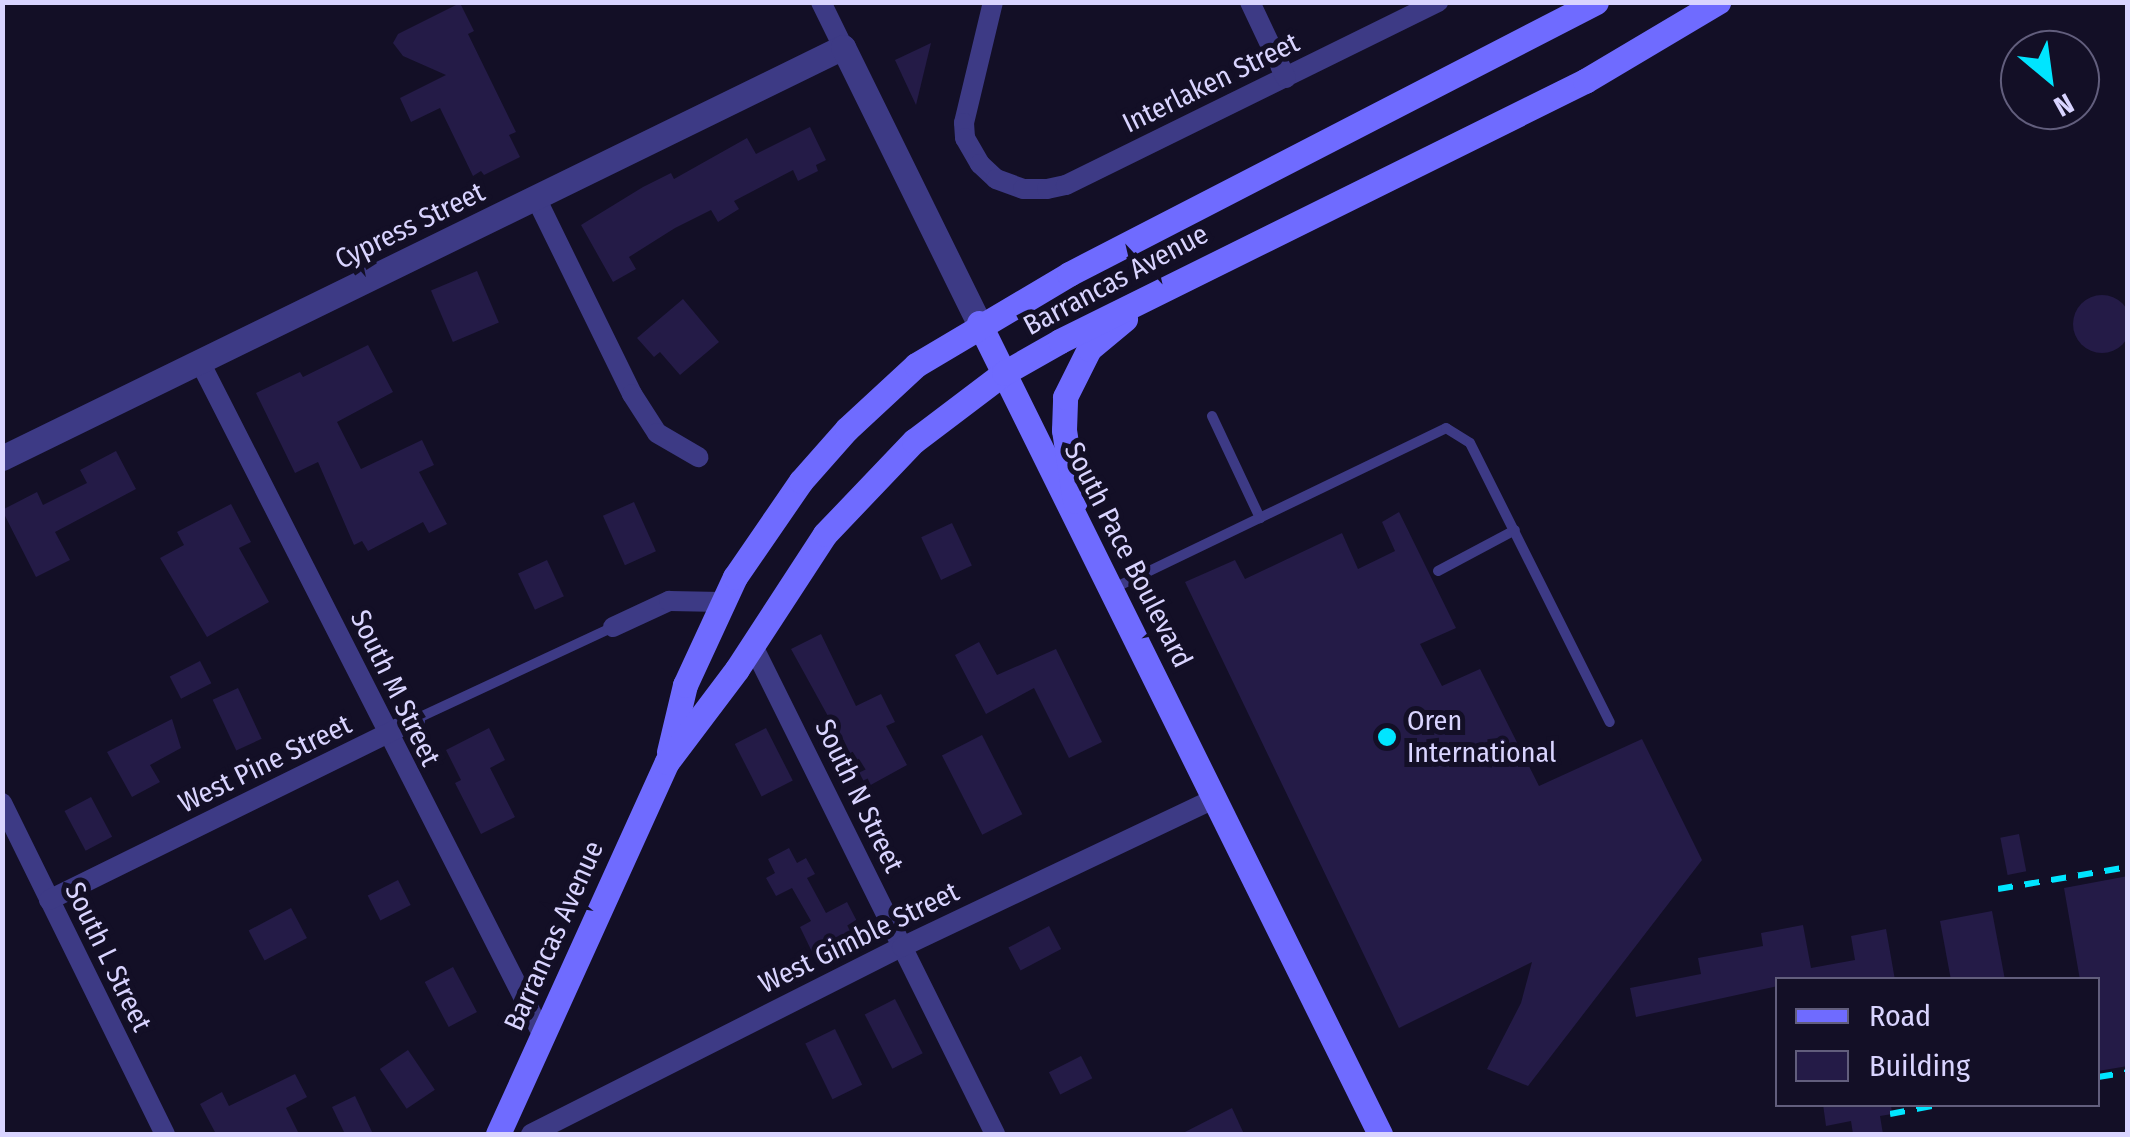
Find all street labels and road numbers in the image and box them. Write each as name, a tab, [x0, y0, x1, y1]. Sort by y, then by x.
street label: Interlaken Street	[1117, 26, 1305, 140]
street label: Cypress Street	[330, 175, 490, 277]
street label: Barrancas Avenue	[1018, 217, 1214, 343]
street label: South Pace Boulevard	[1057, 437, 1199, 673]
street label: South M Street	[343, 605, 447, 771]
street label: West Pine Street	[173, 708, 357, 820]
street label: South N Street	[807, 714, 911, 878]
street label: Barrancas Avenue	[497, 836, 611, 1036]
street label: West Gimble Street	[754, 875, 964, 1001]
street label: South L Street	[57, 877, 159, 1037]

